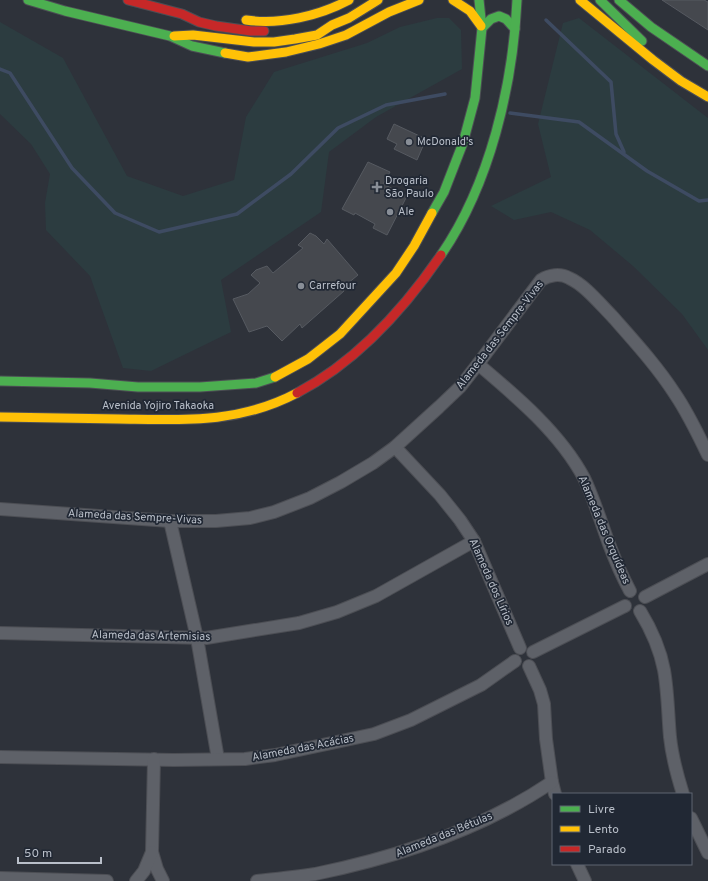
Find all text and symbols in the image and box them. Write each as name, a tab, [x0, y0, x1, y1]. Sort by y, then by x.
place label: McDonald's	[417, 135, 473, 149]
marker: McDonald's	[404, 137, 414, 147]
place label: Drogaria São Paulo	[385, 174, 434, 201]
marker: Drogaria São Paulo	[372, 182, 382, 192]
place label: Ale	[398, 205, 414, 219]
marker: Ale	[385, 207, 395, 217]
street label: Alameda das Sempre-Vivas	[453, 278, 547, 392]
place label: Carrefour	[309, 279, 357, 293]
marker: Carrefour	[296, 281, 306, 291]
street label: Avenida Yojiro Takaoka	[102, 399, 214, 413]
street label: Alameda das Orquídeas	[575, 474, 633, 586]
street label: Alameda das Sempre-Vivas	[68, 506, 202, 528]
street label: Alameda dos Lírios	[466, 536, 516, 628]
street label: Alameda das Artemisias	[92, 628, 210, 644]
street label: Alameda das Acácias	[251, 731, 355, 765]
legend	[552, 793, 692, 865]
text: Livre	[588, 802, 615, 818]
street label: Alameda das Bétulas	[393, 809, 495, 861]
text: Lento	[588, 822, 619, 838]
scale bar	[18, 839, 101, 865]
text: Parado	[588, 842, 626, 858]
text: 50 m	[24, 846, 52, 862]

